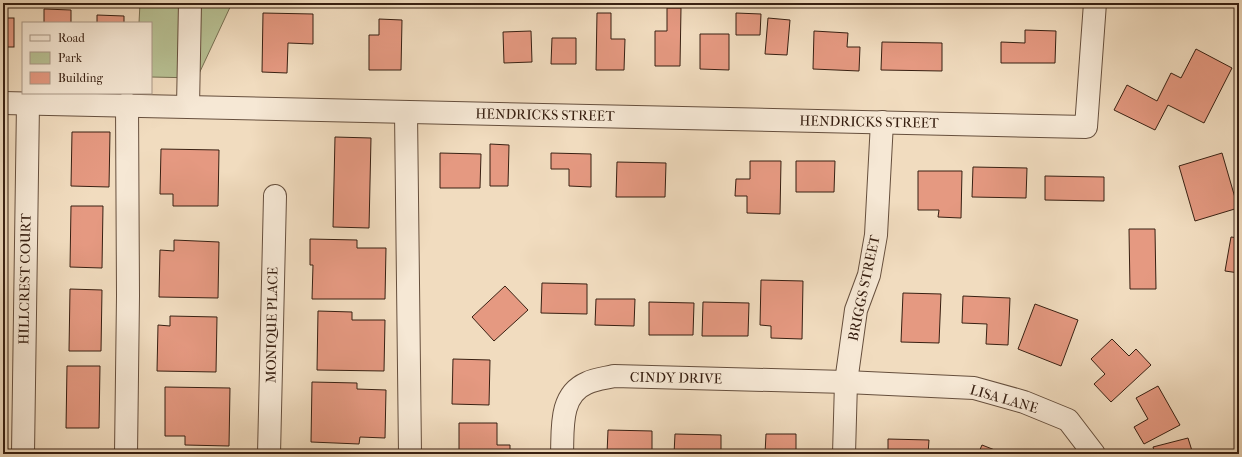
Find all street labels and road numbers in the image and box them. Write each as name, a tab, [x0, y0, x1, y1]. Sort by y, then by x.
street label: HENDRICKS STREET	[475, 105, 615, 125]
street label: HENDRICKS STREET	[799, 112, 939, 132]
street label: HILLCREST COURT	[15, 213, 35, 345]
street label: BRIGGS STREET	[844, 233, 884, 343]
street label: MONIQUE PLACE	[262, 266, 282, 383]
street label: CINDY DRIVE	[630, 369, 723, 387]
street label: LISA LANE	[968, 381, 1040, 417]

